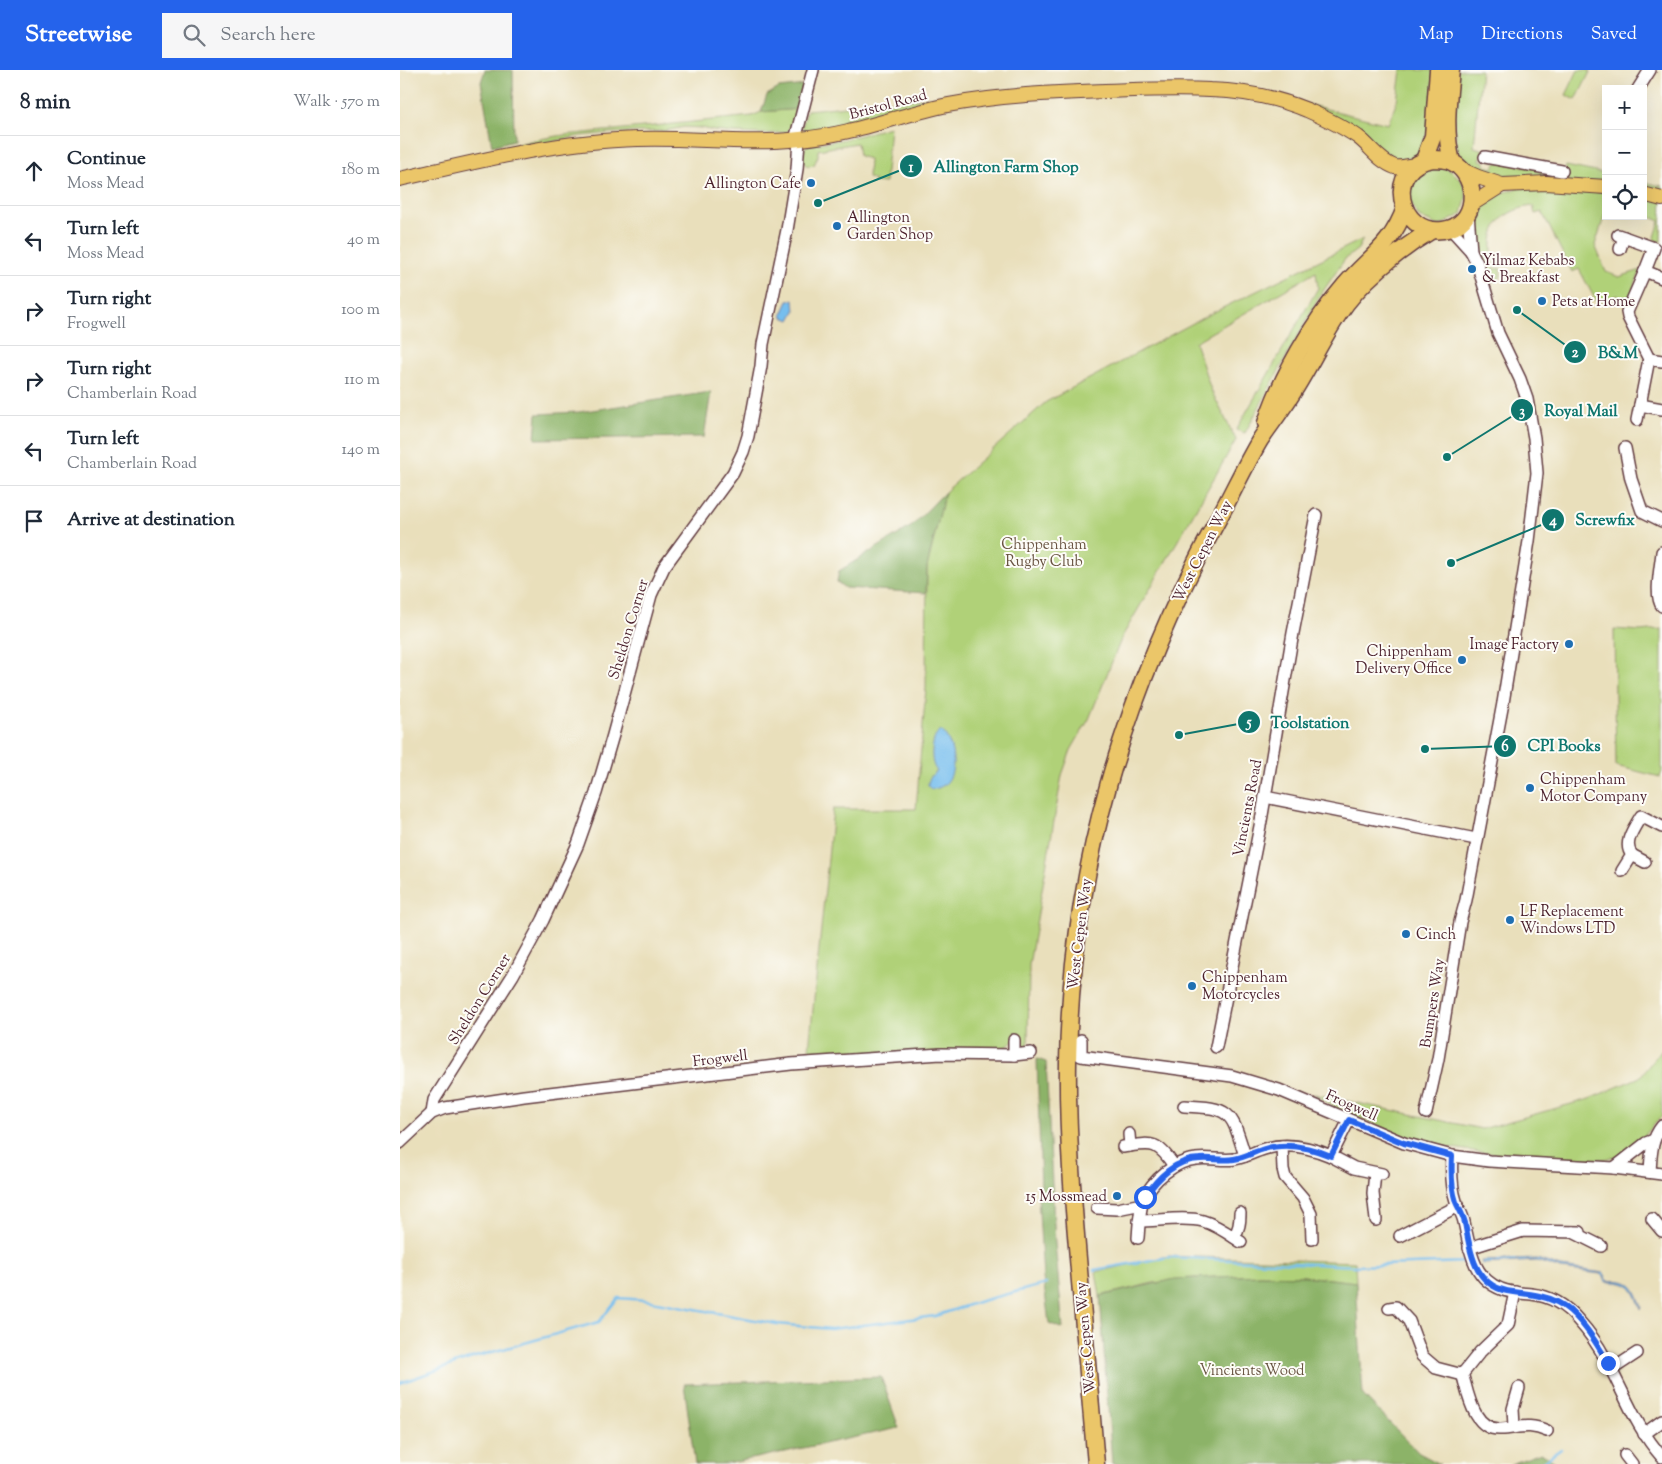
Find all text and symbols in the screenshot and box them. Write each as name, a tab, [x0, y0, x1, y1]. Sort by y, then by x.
search box	[162, 13, 512, 58]
text: Streetwise	[25, 18, 132, 52]
icon: search	[180, 21, 208, 49]
text: Search here	[220, 22, 316, 49]
text: Map	[1419, 22, 1454, 48]
text: Directions	[1482, 22, 1563, 48]
text: Saved	[1591, 22, 1637, 48]
street label: Bristol Road	[847, 85, 930, 126]
map controls	[1602, 85, 1647, 220]
button: +	[1602, 85, 1647, 130]
text: 8 min	[20, 88, 71, 118]
text: Walk · 570 m	[293, 91, 380, 114]
button: −	[1602, 130, 1647, 175]
text: Continue	[67, 146, 146, 173]
callout: Allington Farm Shop	[898, 151, 1089, 182]
icon: ahead	[20, 157, 48, 185]
text: Allington Farm Shop	[933, 157, 1079, 180]
text: 1	[908, 158, 914, 179]
text: 180 m	[341, 159, 380, 182]
text: Moss Mead	[67, 173, 144, 196]
place label: Allington Cafe	[704, 174, 801, 195]
button: locate	[1602, 175, 1647, 220]
marker: Allington Cafe	[805, 177, 817, 189]
place label: Allington Garden Shop	[847, 208, 933, 246]
text: Turn left	[67, 216, 139, 243]
marker: Allington Garden Shop	[831, 220, 843, 232]
icon: left	[20, 227, 48, 255]
text: 40 m	[347, 229, 380, 252]
text: Moss Mead	[67, 243, 144, 266]
place label: Yilmaz Kebabs & Breakfast	[1482, 251, 1575, 289]
marker: Yilmaz Kebabs & Breakfast	[1466, 263, 1478, 275]
text: Turn right	[67, 286, 151, 313]
place label: Pets at Home	[1552, 292, 1635, 313]
marker: Pets at Home	[1536, 295, 1548, 307]
icon: right	[20, 297, 48, 325]
text: 100 m	[341, 299, 380, 322]
text: Frogwell	[67, 313, 126, 336]
callout: B&M	[1563, 337, 1648, 368]
text: 2	[1571, 343, 1579, 364]
text: B&M	[1598, 343, 1638, 366]
text: Turn right	[67, 356, 151, 383]
icon: right	[20, 367, 48, 395]
text: 110 m	[344, 369, 380, 392]
text: Chamberlain Road	[67, 383, 197, 406]
callout: Royal Mail	[1510, 395, 1628, 426]
text: Royal Mail	[1544, 401, 1618, 424]
text: 3	[1519, 402, 1525, 423]
text: Turn left	[67, 426, 139, 453]
icon: left	[20, 437, 48, 465]
text: 140 m	[342, 439, 380, 462]
text: Chamberlain Road	[67, 453, 197, 476]
street label: West Cepen Way	[1169, 496, 1238, 606]
callout: Screwfix	[1540, 504, 1645, 535]
icon: arrive	[20, 507, 48, 535]
text: Arrive at destination	[67, 507, 235, 534]
text: Screwfix	[1575, 510, 1635, 533]
text: 4	[1548, 511, 1557, 532]
park label: Chippenham Rugby Club	[1001, 535, 1087, 573]
street label: Sheldon Corner	[604, 576, 655, 682]
place label: Image Factory	[1470, 635, 1560, 656]
marker: Image Factory	[1563, 638, 1575, 650]
place label: Chippenham Delivery Office	[1356, 642, 1453, 680]
marker: Chippenham Delivery Office	[1456, 654, 1468, 666]
callout: Toolstation	[1236, 707, 1360, 738]
text: 5	[1245, 713, 1252, 734]
text: Toolstation	[1271, 713, 1350, 736]
callout: CPI Books	[1493, 730, 1611, 761]
text: CPI Books	[1527, 736, 1601, 759]
text: 6	[1501, 737, 1509, 758]
street label: Vincients Road	[1229, 757, 1268, 859]
place label: Chippenham Motor Company	[1540, 770, 1648, 808]
marker: Chippenham Motor Company	[1524, 782, 1536, 794]
street label: West Cepen Way	[1063, 877, 1098, 991]
place label: LF Replacement Windows LTD	[1520, 902, 1624, 940]
marker: LF Replacement Windows LTD	[1504, 914, 1516, 926]
place label: Cinch	[1416, 925, 1457, 946]
marker: Cinch	[1400, 928, 1412, 940]
street label: Sheldon Corner	[444, 950, 517, 1049]
street label: Bumpers Way	[1416, 956, 1451, 1049]
place label: Chippenham Motorcycles	[1202, 968, 1288, 1006]
marker: Chippenham Motorcycles	[1186, 980, 1198, 992]
street label: Frogwell	[691, 1046, 749, 1073]
street label: Frogwell	[1322, 1086, 1381, 1127]
route start	[1134, 1186, 1157, 1209]
place label: 15 Mossmead	[1026, 1187, 1108, 1208]
marker: 15 Mossmead	[1111, 1190, 1123, 1202]
street label: West Cepen Way	[1071, 1281, 1102, 1395]
route end	[1597, 1352, 1620, 1375]
park label: Vincients Wood	[1199, 1361, 1305, 1382]

